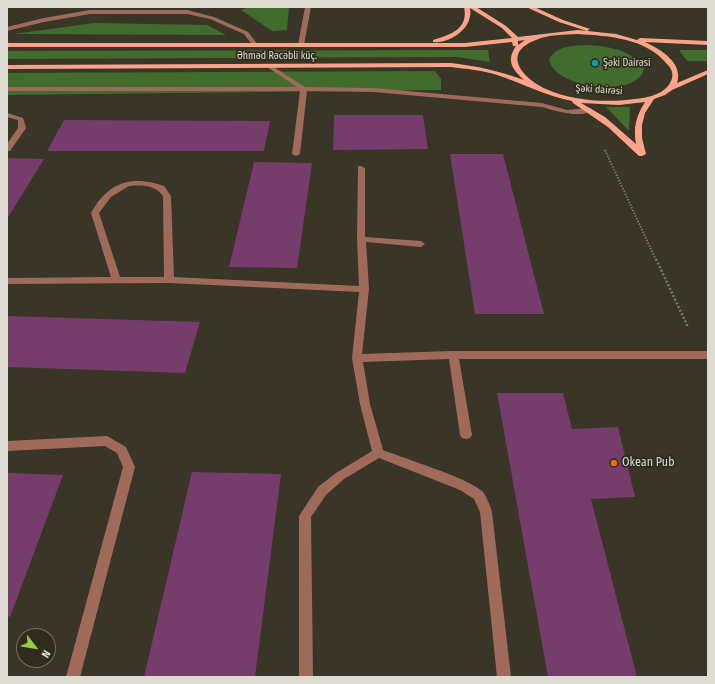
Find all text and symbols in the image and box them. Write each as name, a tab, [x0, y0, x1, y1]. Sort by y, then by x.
street label: Əhməd Rəcəbli küç.	[237, 50, 317, 62]
place label: Şəki Dairəsi	[603, 57, 651, 69]
marker: Şəki Dairəsi	[590, 58, 600, 68]
street label: Şəki dairəsi	[575, 82, 623, 98]
place label: Okean Pub	[622, 456, 675, 470]
marker: Okean Pub	[609, 458, 619, 468]
north arrow	[16, 628, 56, 668]
text: N	[39, 648, 53, 660]

